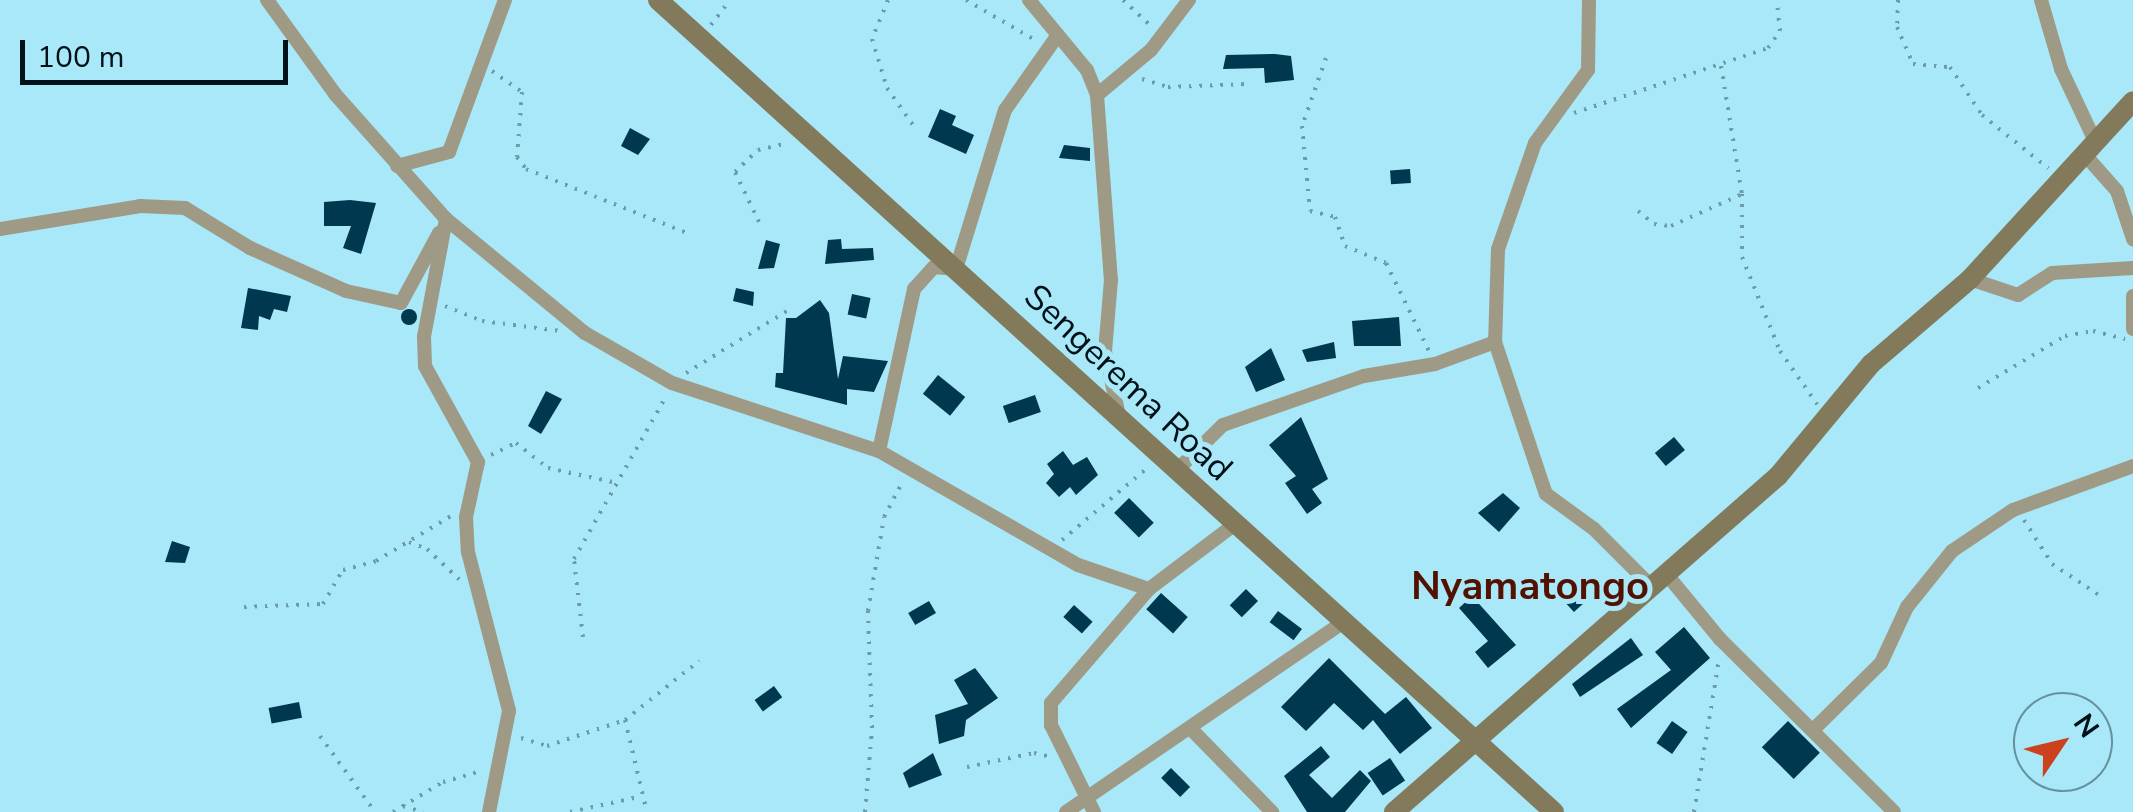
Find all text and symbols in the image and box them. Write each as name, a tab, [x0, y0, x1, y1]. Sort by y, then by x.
scale bar	[25, 20, 292, 82]
text: 100 m	[37, 37, 124, 78]
street label: Sengerema Road	[1015, 276, 1241, 490]
district label: Nyamatongo	[1411, 562, 1649, 610]
north arrow	[2013, 692, 2113, 792]
text: N	[2064, 706, 2108, 745]

